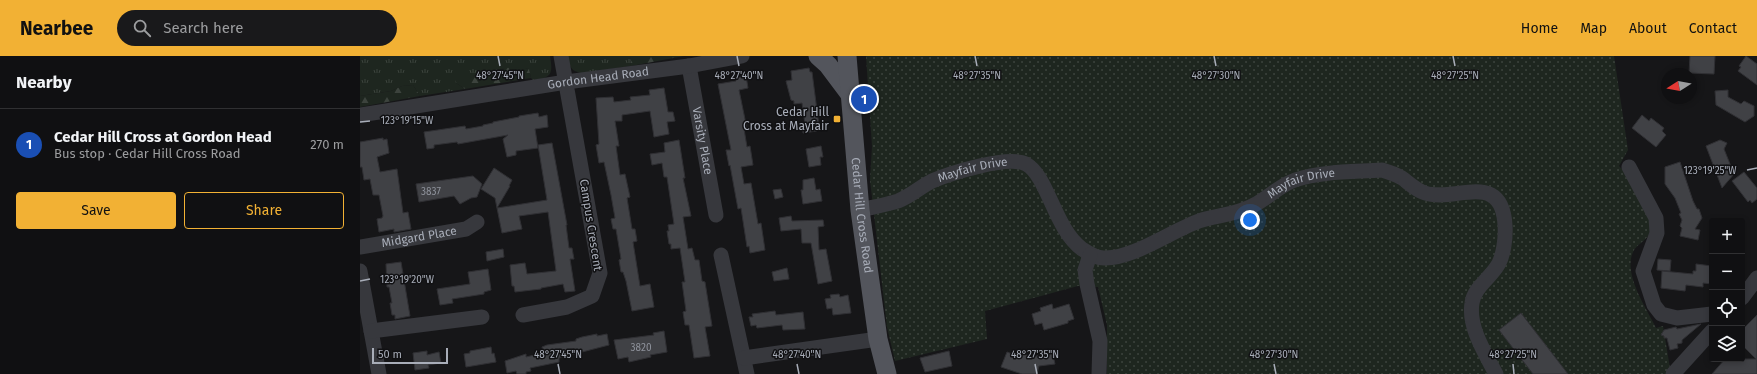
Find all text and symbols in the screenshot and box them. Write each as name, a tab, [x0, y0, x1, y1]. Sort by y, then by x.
search box	[117, 10, 397, 46]
text: Nearbee	[20, 17, 93, 40]
icon: search	[131, 17, 153, 39]
text: Search here	[163, 19, 243, 37]
text: Home	[1521, 20, 1558, 37]
text: Map	[1580, 20, 1607, 37]
text: About	[1629, 20, 1667, 37]
text: Contact	[1689, 20, 1737, 37]
street label: Gordon Head Road	[546, 64, 650, 92]
north arrow	[1661, 68, 1697, 104]
text: 48°27'45"N	[476, 70, 524, 82]
text: 48°27'40"N	[715, 70, 763, 82]
text: 48°27'35"N	[953, 70, 1001, 82]
text: 48°27'30"N	[1192, 70, 1240, 82]
text: 48°27'25"N	[1431, 70, 1479, 82]
text: Nearby	[16, 72, 71, 93]
pin: 1	[851, 84, 877, 114]
place label: Cedar Hill Cross at Mayfair	[743, 105, 829, 133]
street label: Varsity Place	[690, 106, 716, 176]
marker: Cedar Hill Cross at Mayfair	[832, 114, 842, 124]
text: 123°19'15"W	[381, 115, 434, 127]
text: Cedar Hill Cross at Gordon Head	[54, 128, 272, 146]
text: 1	[26, 137, 32, 152]
text: 270 m	[310, 137, 344, 152]
text: Bus stop · Cedar Hill Cross Road	[54, 146, 241, 161]
street label: Mayfair Drive	[936, 155, 1008, 185]
street label: Cedar Hill Cross Road	[849, 157, 876, 274]
text: 123°19'25"W	[1683, 165, 1737, 177]
street label: Mayfair Drive	[1265, 166, 1335, 201]
street label: Campus Crescent	[577, 178, 605, 273]
house number: 3837	[421, 186, 441, 198]
button: Save	[16, 192, 176, 229]
button: Share	[184, 192, 344, 229]
your location	[1240, 210, 1260, 230]
map controls	[1709, 218, 1745, 362]
button: +	[1709, 218, 1745, 254]
street label: Midgard Place	[381, 224, 458, 250]
button: −	[1709, 254, 1745, 290]
text: 123°19'20"W	[380, 274, 435, 286]
button: locate	[1709, 290, 1745, 326]
button: layers	[1709, 326, 1745, 362]
house number: 3820	[631, 342, 652, 354]
scale bar	[372, 346, 448, 365]
text: 50 m	[378, 348, 402, 361]
text: 48°27'45"N	[534, 349, 582, 361]
text: 48°27'40"N	[773, 349, 821, 361]
text: 48°27'35"N	[1011, 349, 1059, 361]
text: 48°27'30"N	[1250, 349, 1298, 361]
text: 48°27'25"N	[1489, 349, 1537, 361]

